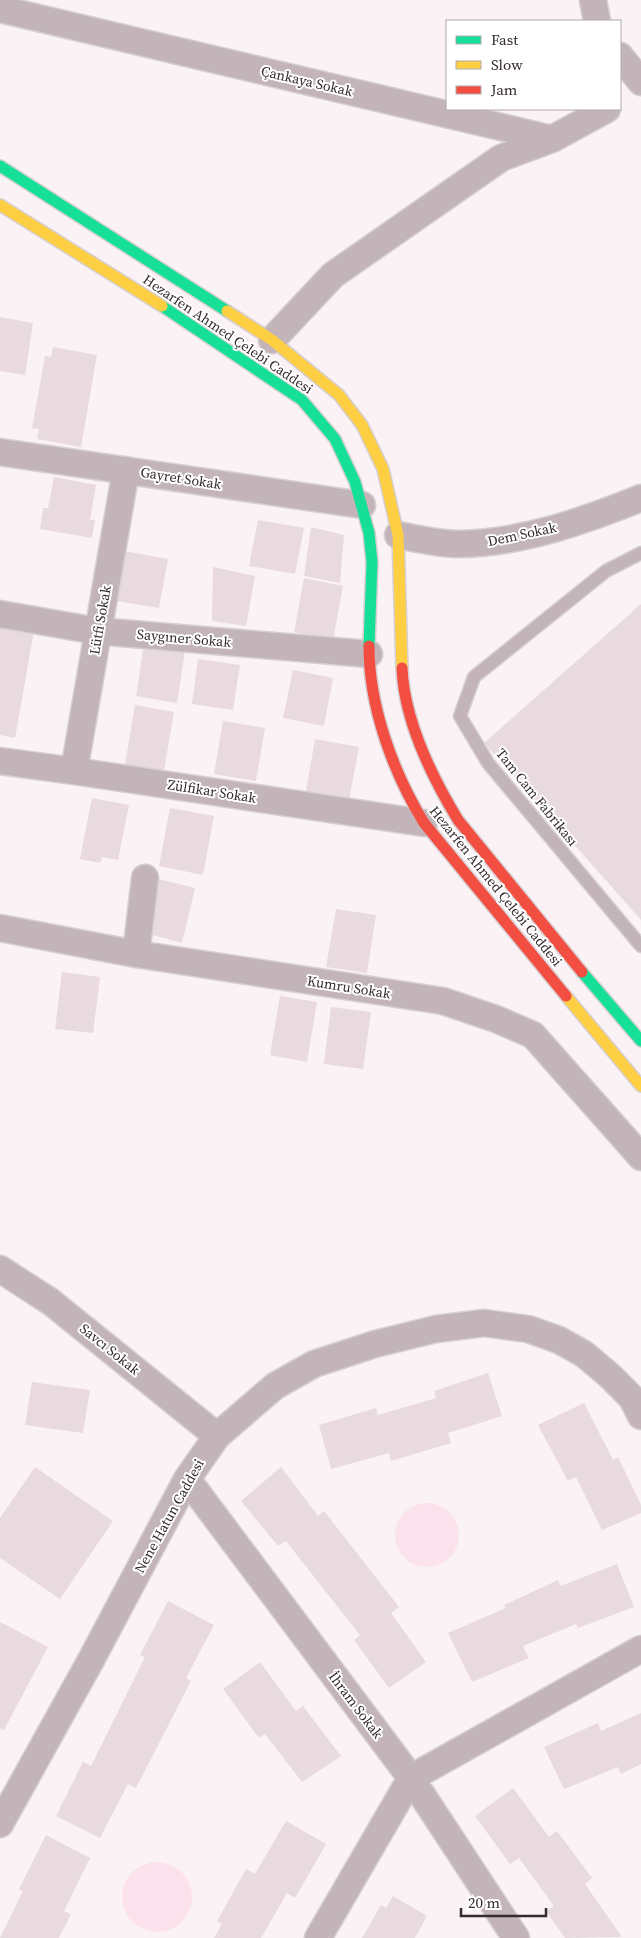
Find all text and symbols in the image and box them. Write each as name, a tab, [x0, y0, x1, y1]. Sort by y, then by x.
legend	[446, 20, 621, 110]
text: Fast	[491, 29, 518, 50]
text: Slow	[491, 54, 523, 75]
street label: Çankaya Sokak	[259, 61, 355, 101]
text: Jam	[490, 79, 518, 100]
street label: Hezarfen Ahmed Çelebi Caddesi	[139, 269, 317, 399]
street label: Gayret Sokak	[139, 462, 223, 494]
street label: Dem Sokak	[486, 517, 559, 551]
street label: Lütfi Sokak	[84, 584, 116, 656]
street label: Saygıner Sokak	[136, 624, 232, 652]
street label: Tam Cam Fabrikası	[491, 744, 583, 850]
street label: Zülfikar Sokak	[166, 774, 258, 808]
street label: Hezarfen Ahmed Çelebi Caddesi	[425, 801, 567, 971]
street label: Kumru Sokak	[306, 971, 393, 1004]
street label: Savcı Sokak	[76, 1318, 145, 1380]
street label: Nene Hatun Caddesi	[129, 1455, 209, 1577]
street label: İhram Sokak	[324, 1667, 388, 1743]
scale bar	[461, 1886, 546, 1918]
text: 20 m	[468, 1892, 500, 1913]

